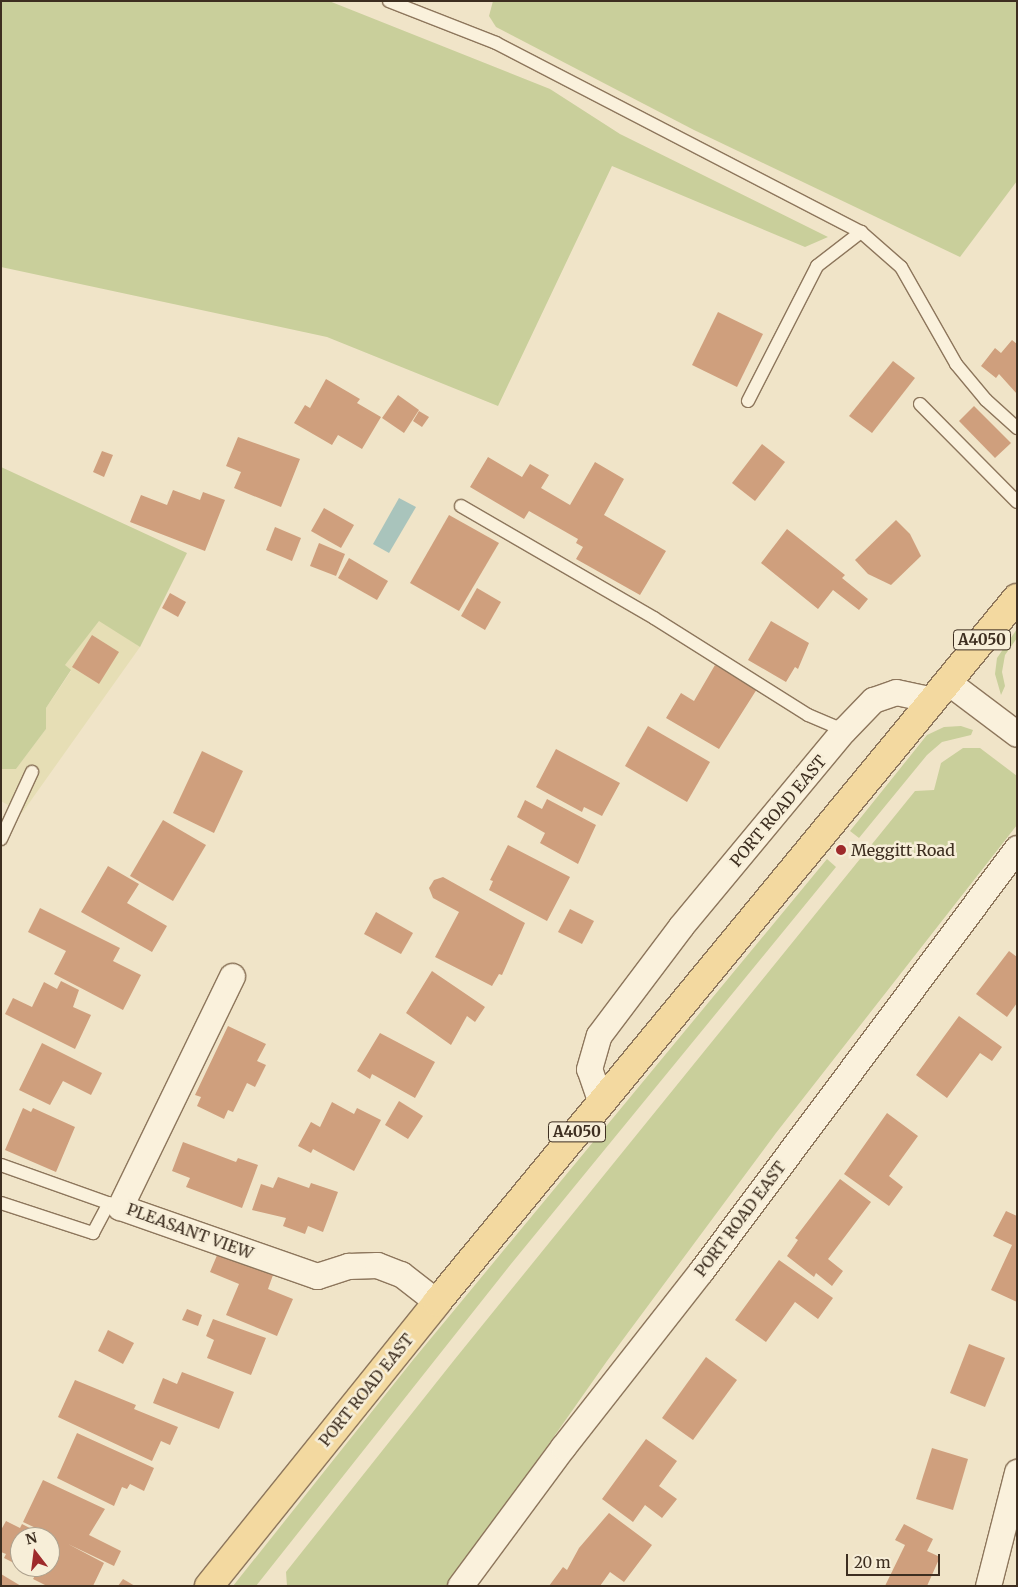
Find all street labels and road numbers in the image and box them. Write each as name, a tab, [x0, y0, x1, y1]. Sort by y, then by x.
road number: A4050	[952, 628, 1012, 652]
street label: PORT ROAD EAST	[726, 752, 830, 870]
road number: A4050	[547, 1120, 607, 1144]
street label: PORT ROAD EAST	[690, 1158, 790, 1280]
street label: PLEASANT VIEW	[124, 1199, 256, 1263]
street label: PORT ROAD EAST	[315, 1330, 417, 1450]

